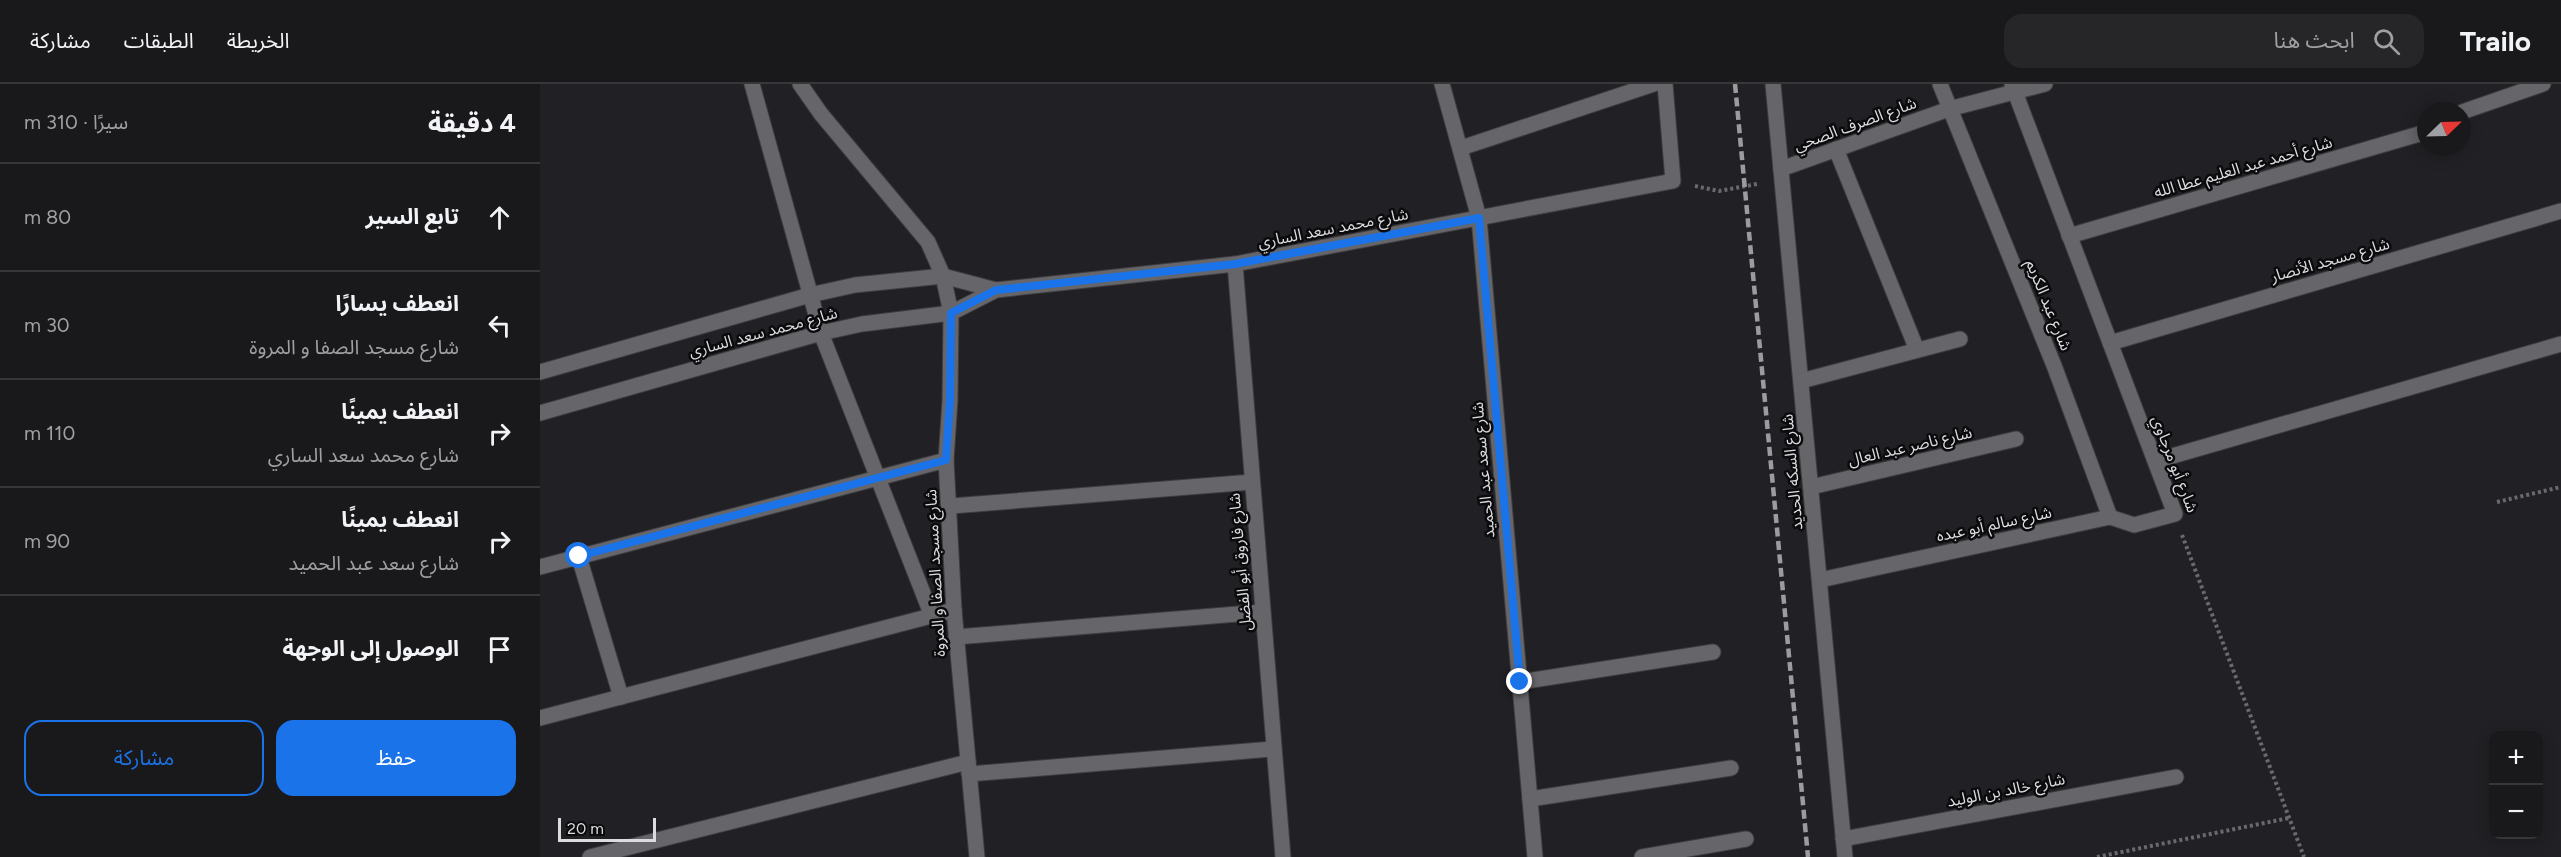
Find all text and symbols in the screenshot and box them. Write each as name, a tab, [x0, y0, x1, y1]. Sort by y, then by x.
search box	[2004, 14, 2424, 68]
text: Trailo	[2460, 24, 2531, 58]
icon: search	[2370, 25, 2403, 58]
text: ابحث هنا	[2273, 27, 2355, 54]
text: مشاركة	[30, 28, 91, 53]
text: الطبقات	[124, 28, 194, 53]
text: الخريطة	[227, 28, 290, 53]
street label: شارع الصرف الصحي	[1791, 93, 1920, 158]
north arrow	[2417, 102, 2471, 156]
text: 4 دقيقة	[428, 107, 516, 139]
text: سيرًا · 310 m	[24, 110, 128, 134]
street label: شارع أحمد عبد العليم عطا الله	[2152, 132, 2335, 204]
icon: ahead	[483, 201, 516, 234]
text: تابع السير	[365, 203, 459, 230]
street label: شارع محمد سعد الساري	[1256, 204, 1411, 255]
text: 80 m	[24, 205, 71, 229]
street label: شارع مسجد الأنصار	[2267, 234, 2393, 289]
street label: شارع عبد الكريم	[2019, 257, 2076, 355]
text: انعطف يسارًا	[336, 290, 459, 317]
street label: شارع محمد سعد الساري	[687, 303, 840, 364]
icon: left	[483, 309, 516, 342]
text: 30 m	[24, 313, 70, 337]
text: شارع مسجد الصفا و المروة	[249, 335, 459, 359]
text: انعطف يمينًا	[341, 398, 459, 425]
street label: شارع سعد عبد الحميد	[1468, 401, 1501, 539]
street label: شارع السكه الحديد	[1777, 413, 1810, 531]
street label: شارع أبو مرجاوي	[2145, 413, 2202, 516]
icon: right	[483, 417, 516, 450]
text: 110 m	[24, 421, 75, 445]
street label: شارع ناصر عبد العال	[1846, 422, 1975, 472]
text: شارع محمد سعد الساري	[268, 443, 459, 467]
street label: شارع مسجد الصفا و المروة	[921, 489, 952, 657]
street label: شارع فاروق أبو الفضل	[1224, 492, 1258, 632]
street label: شارع سالم أبو عبده	[1935, 502, 2054, 548]
text: انعطف يمينًا	[341, 506, 459, 533]
icon: right	[483, 525, 516, 558]
text: 90 m	[24, 529, 70, 553]
route start	[565, 542, 591, 568]
text: شارع سعد عبد الحميد	[289, 551, 459, 575]
icon: arrive	[483, 633, 516, 666]
text: الوصول إلى الوجهة	[282, 635, 459, 662]
route end	[1506, 668, 1532, 694]
button: مشاركة	[24, 720, 264, 796]
button: حفظ	[276, 720, 516, 796]
map controls	[2489, 731, 2543, 839]
button: +	[2489, 731, 2543, 785]
street label: شارع خالد بن الوليد	[1945, 769, 2067, 814]
button: −	[2489, 785, 2543, 839]
scale bar	[558, 815, 656, 842]
text: 20 m	[567, 819, 604, 838]

